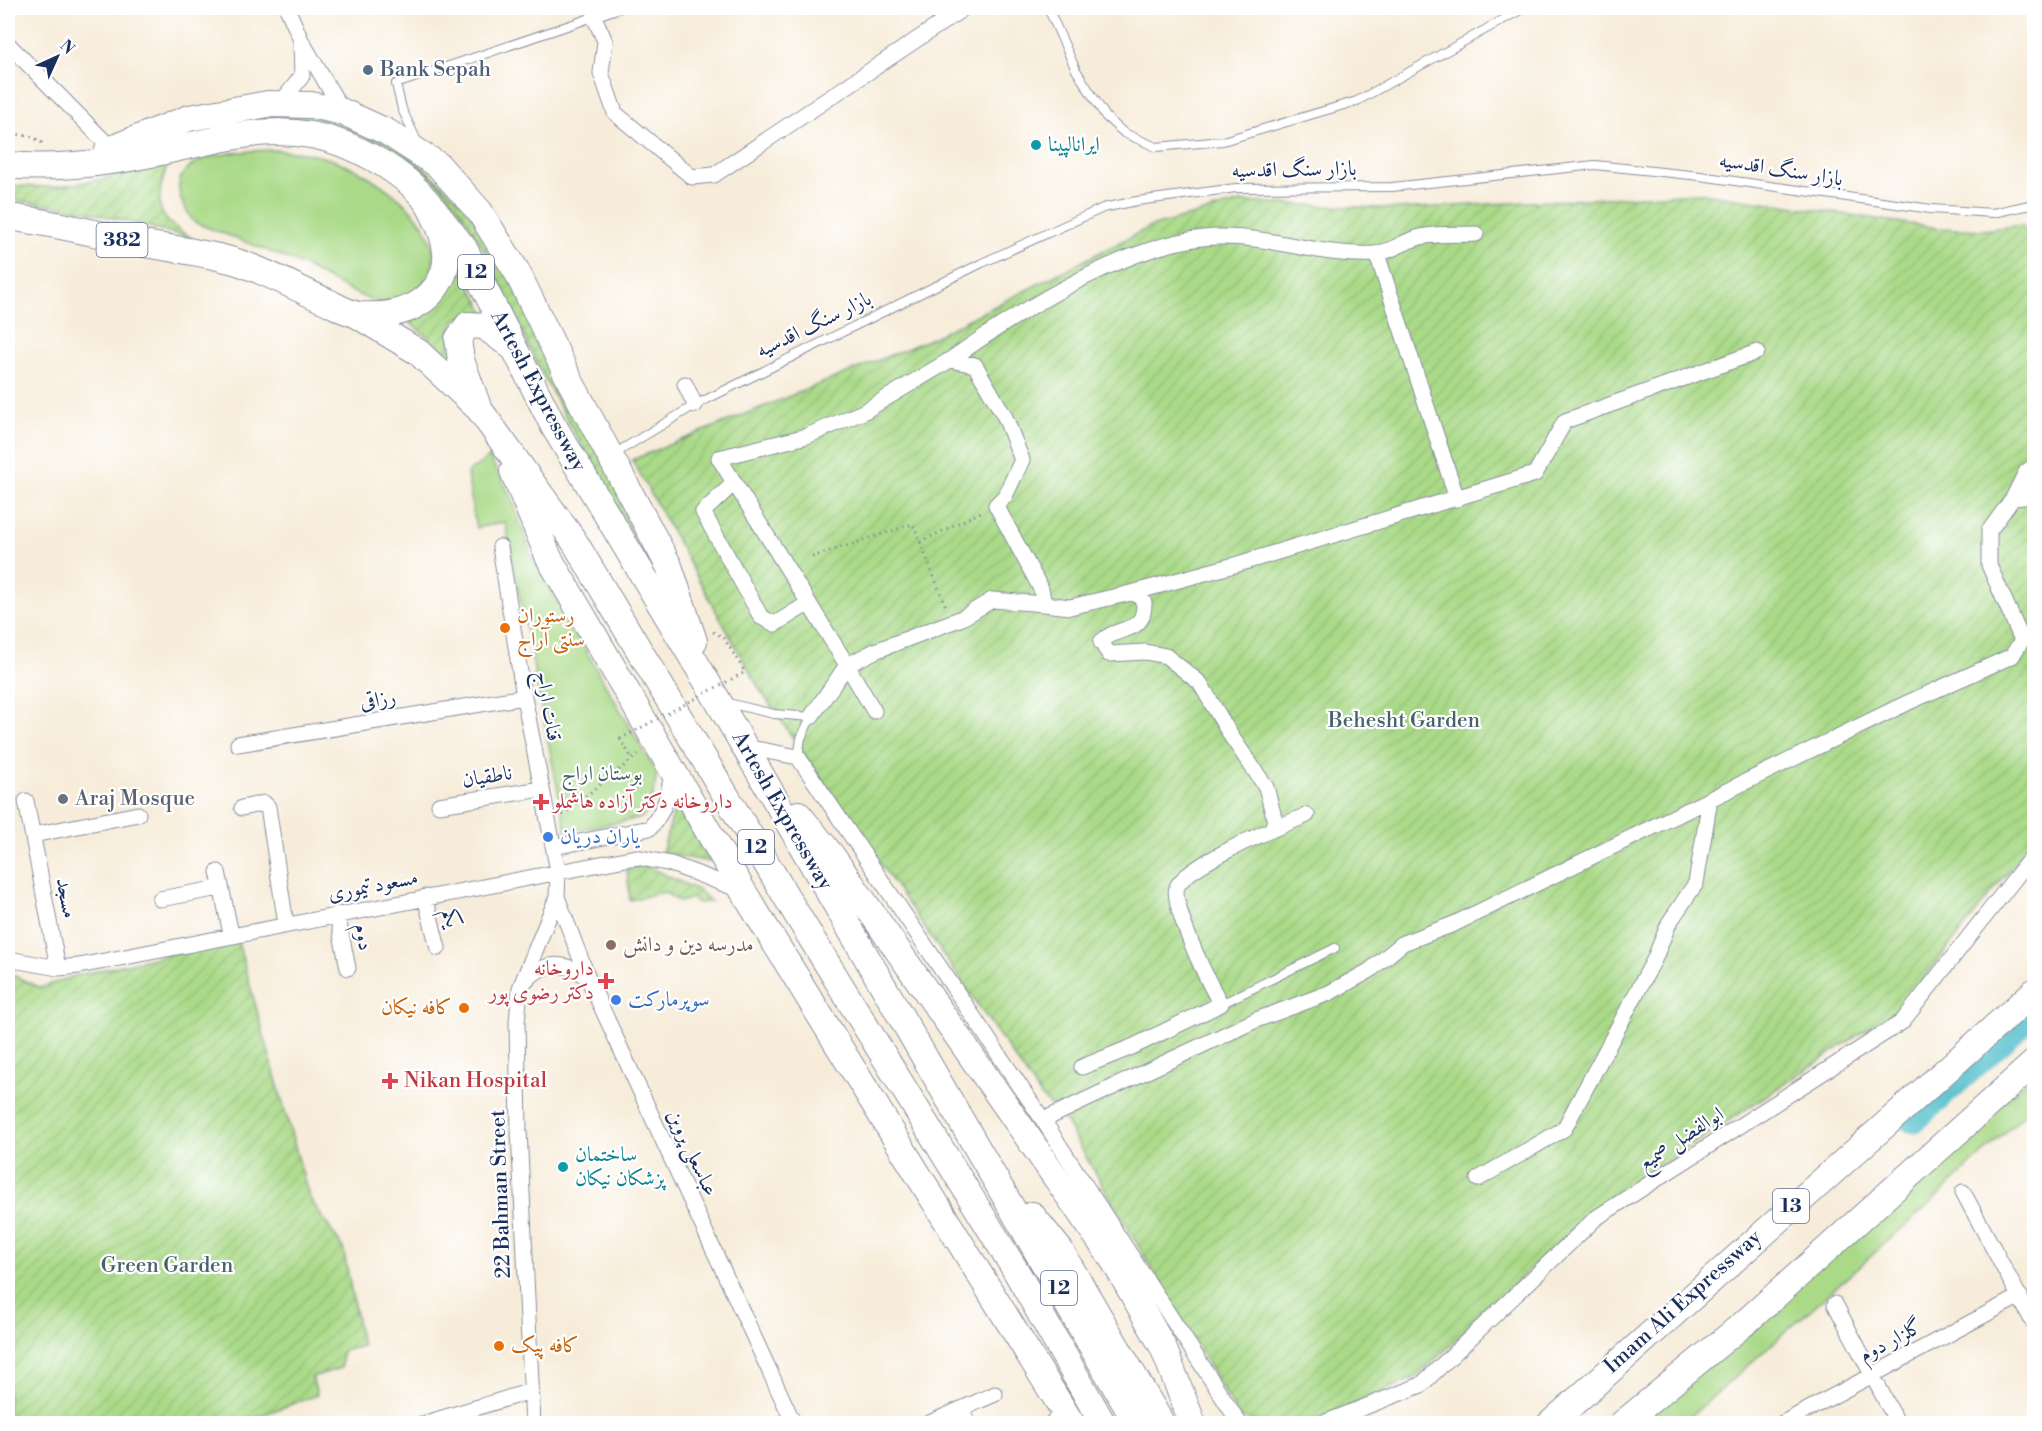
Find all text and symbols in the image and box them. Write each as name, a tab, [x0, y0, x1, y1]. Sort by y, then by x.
north arrow	[27, 27, 87, 87]
text: N	[55, 36, 79, 59]
place label: Bank Sepah	[379, 57, 492, 83]
marker: Bank Sepah	[361, 63, 375, 77]
place label: ایرانالپینا	[1048, 132, 1100, 158]
marker: ایرانالپینا	[1029, 138, 1043, 152]
street label: بازار سنگ اقدسیه	[1717, 146, 1845, 193]
street label: بازار سنگ اقدسیه	[1231, 155, 1357, 184]
road number: 382	[96, 223, 148, 257]
road number: 12	[458, 255, 494, 289]
street label: بازار سنگ اقدسیه	[752, 285, 876, 364]
street label: Artesh Expressway	[484, 305, 592, 477]
place label: رستوران سنتی آراج	[517, 603, 585, 658]
marker: رستوران سنتی آراج	[498, 621, 512, 635]
street label: قنات اراج	[524, 669, 567, 744]
street label: رزاقی	[358, 684, 398, 716]
park label: Behesht Garden	[1327, 708, 1480, 734]
street label: Artesh Expressway	[726, 726, 838, 896]
street label: ناطقیان	[460, 760, 514, 794]
park label: بوستان اراج	[562, 761, 642, 792]
place label: Araj Mosque	[74, 786, 195, 812]
place label: داروخانه دکتر آزاده هاشملو	[551, 788, 733, 815]
marker: Araj Mosque	[56, 792, 70, 806]
marker: داروخانه دکتر آزاده هاشملو	[534, 795, 548, 809]
place label: یاران دریان	[560, 824, 640, 850]
marker: یاران دریان	[541, 830, 555, 844]
road number: 12	[738, 830, 774, 864]
street label: مسعود تیموری	[326, 865, 420, 907]
street label: مسجد	[49, 875, 83, 921]
street label: یکم	[430, 906, 466, 933]
street label: دوم	[344, 921, 378, 954]
place label: مدرسه دین و دانش	[623, 932, 754, 958]
marker: مدرسه دین و دانش	[604, 938, 618, 952]
place label: داروخانه دکتر رضوی پور	[487, 956, 594, 1007]
marker: داروخانه دکتر رضوی پور	[599, 974, 613, 988]
place label: سوپرمارکت	[628, 987, 710, 1013]
marker: سوپرمارکت	[609, 993, 623, 1007]
place label: کافه نیکان	[381, 995, 452, 1021]
marker: کافه نیکان	[457, 1001, 471, 1015]
place label: Nikan Hospital	[404, 1068, 547, 1094]
marker: Nikan Hospital	[381, 1072, 399, 1090]
street label: ابوالفضل صمیع	[1633, 1101, 1732, 1181]
street label: عباسعلی پروین	[659, 1105, 723, 1201]
street label: 22 Bahman Street	[485, 1109, 517, 1279]
place label: ساختمان پزشکان نیکان	[575, 1142, 667, 1192]
marker: ساختمان پزشکان نیکان	[556, 1160, 570, 1174]
road number: 13	[1773, 1189, 1809, 1223]
street label: Imam Ali Expressway	[1599, 1224, 1768, 1379]
park label: Green Garden	[101, 1253, 234, 1279]
road number: 12	[1041, 1271, 1077, 1305]
street label: گلزار دوم	[1854, 1313, 1929, 1372]
place label: کافه پیک	[511, 1333, 579, 1360]
marker: کافه پیک	[492, 1339, 506, 1353]

